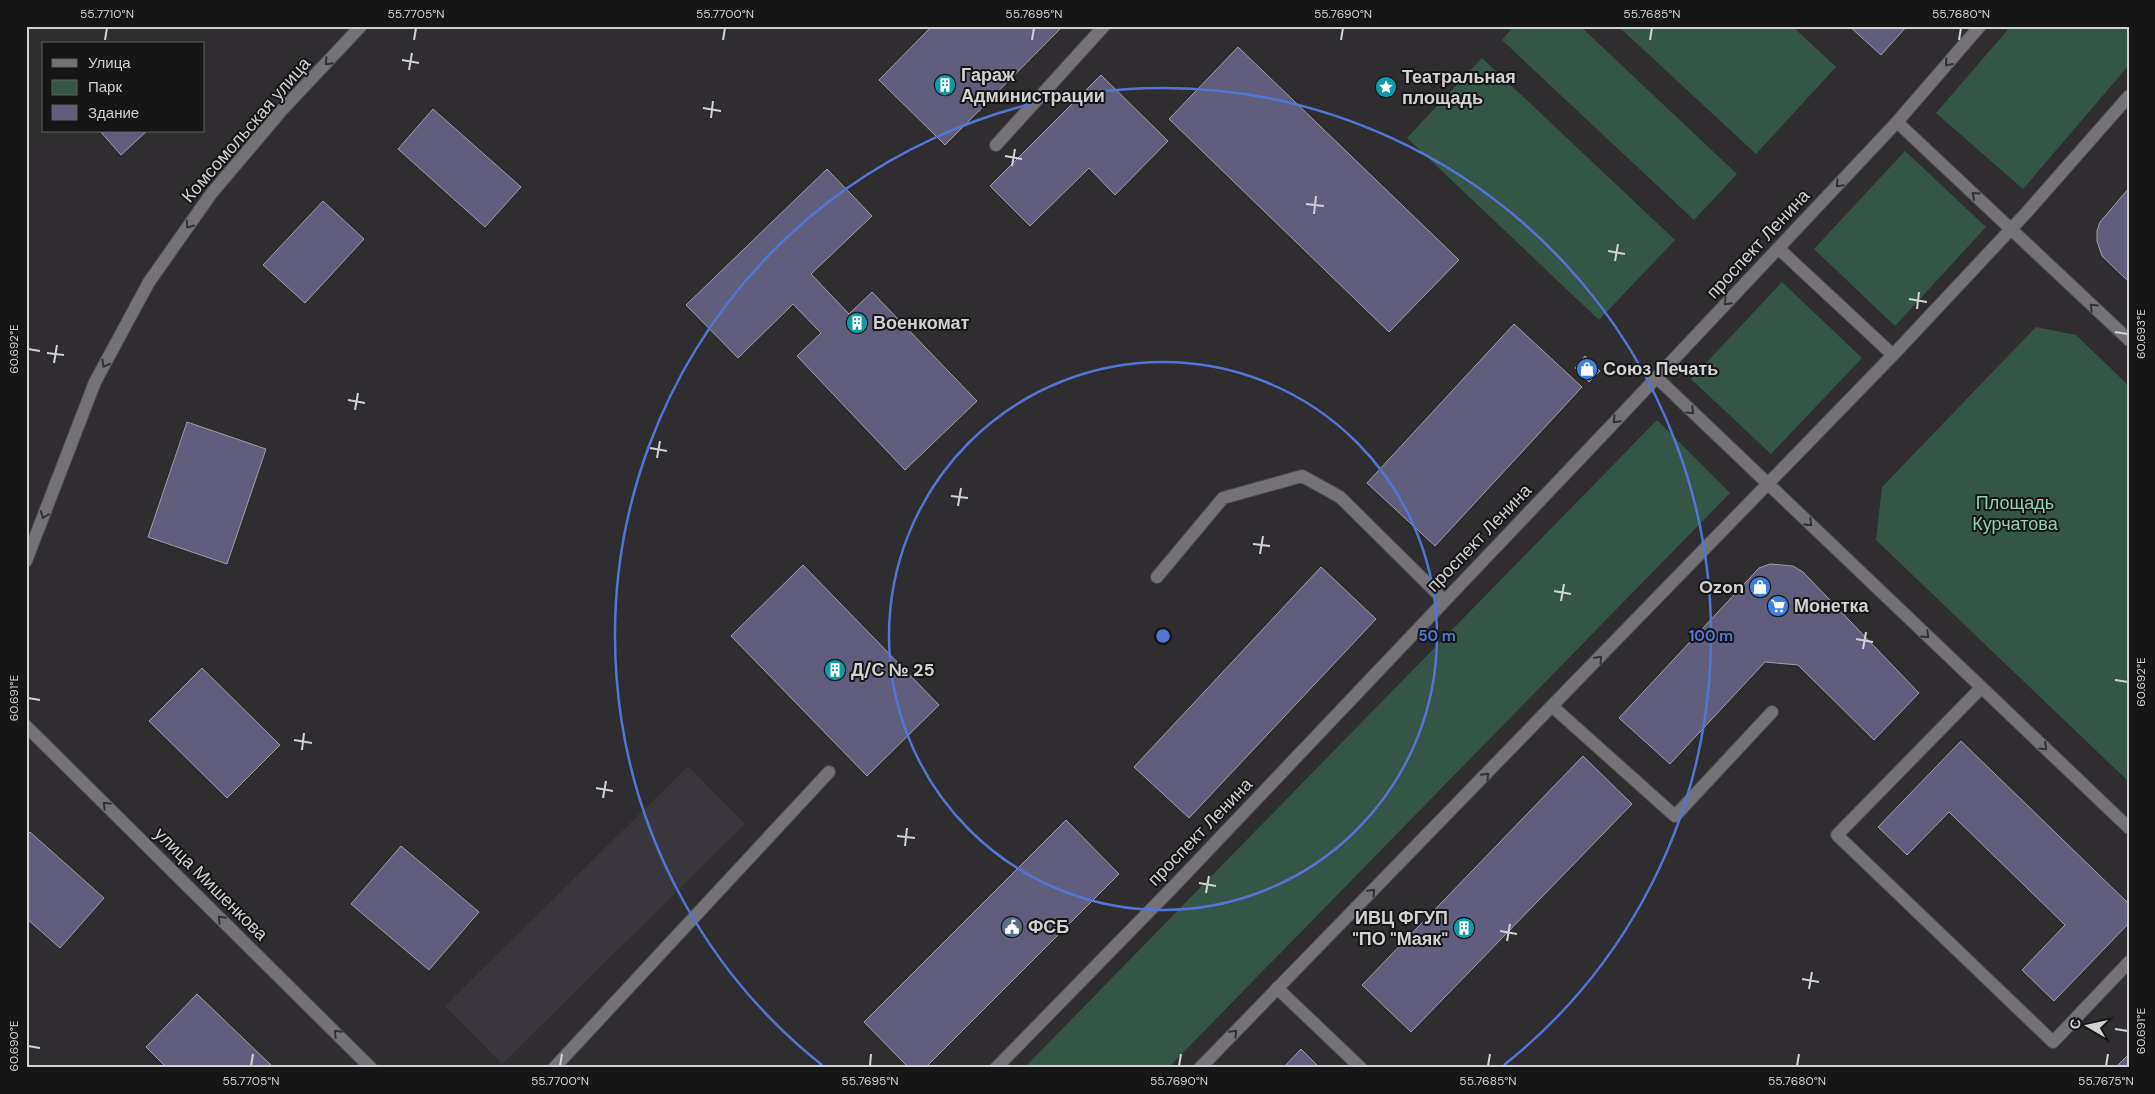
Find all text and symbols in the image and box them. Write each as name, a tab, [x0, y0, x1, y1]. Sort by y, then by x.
text: 55.7710°N	[80, 6, 134, 22]
text: 55.7705°N	[387, 6, 445, 22]
text: 55.7700°N	[696, 6, 754, 22]
text: 55.7695°N	[1005, 6, 1063, 22]
text: 55.7690°N	[1314, 6, 1372, 22]
text: 55.7685°N	[1623, 6, 1681, 22]
text: 55.7680°N	[1932, 6, 1990, 22]
legend	[42, 42, 205, 132]
street label: Комсомольская улица	[176, 51, 316, 208]
text: Улица	[88, 53, 131, 73]
one-way arrow	[325, 56, 334, 65]
one-way arrow	[1945, 58, 1954, 67]
place label: Гараж Администрации	[961, 63, 1105, 108]
place label: Театральная площадь	[1402, 65, 1516, 110]
building icon: Гараж Администрации	[933, 73, 957, 97]
place icon: Театральная площадь	[1374, 75, 1398, 99]
text: Парк	[88, 77, 122, 97]
text: Здание	[88, 103, 139, 123]
one-way arrow	[1836, 178, 1845, 187]
street label: проспект Ленина	[1701, 183, 1816, 304]
one-way arrow	[1972, 192, 1981, 201]
one-way arrow	[186, 220, 195, 229]
one-way arrow	[1724, 296, 1733, 305]
one-way arrow	[2090, 304, 2099, 313]
text: 60.693°E	[2133, 309, 2149, 359]
building icon: Военкомат	[845, 311, 869, 335]
place label: Военкомат	[873, 311, 969, 335]
text: 60.692°E	[6, 324, 22, 374]
shop icon: Союз Печать	[1575, 357, 1599, 381]
place label: Союз Печать	[1603, 357, 1718, 381]
one-way arrow	[101, 359, 111, 368]
one-way arrow	[1686, 405, 1695, 414]
one-way arrow	[1613, 414, 1622, 423]
street label: проспект Ленина	[1421, 478, 1537, 597]
park label: Площадь Курчатова	[1972, 491, 2059, 536]
one-way arrow	[40, 510, 50, 518]
one-way arrow	[1803, 517, 1812, 526]
place label: Ozon	[1699, 575, 1744, 599]
shop icon: Ozon	[1748, 575, 1772, 599]
supermarket icon: Монетка	[1766, 594, 1790, 618]
place label: Монетка	[1794, 594, 1869, 618]
text: 50 m	[1418, 626, 1456, 646]
text: 100 m	[1689, 626, 1733, 646]
centre of rings	[1154, 627, 1172, 645]
one-way arrow	[1921, 629, 1930, 638]
one-way arrow	[1593, 656, 1602, 665]
text: 60.692°E	[2133, 657, 2149, 707]
building icon: Д/С № 25	[823, 658, 847, 682]
place label: Д/С № 25	[851, 658, 935, 682]
text: 60.691°E	[6, 675, 22, 721]
one-way arrow	[2039, 741, 2048, 750]
street label: проспект Ленина	[1142, 772, 1258, 891]
one-way arrow	[1480, 772, 1489, 781]
one-way arrow	[103, 801, 112, 810]
street label: улица Мишенкова	[149, 822, 274, 947]
one-way arrow	[1366, 888, 1375, 897]
place label: ИВЦ ФГУП "ПО "Маяк"	[1352, 906, 1448, 951]
public building icon: ФСБ	[1000, 915, 1024, 939]
place label: ФСБ	[1028, 915, 1069, 939]
one-way arrow	[218, 916, 227, 925]
building icon: ИВЦ ФГУП "ПО "Маяк"	[1452, 916, 1476, 940]
north arrow	[2062, 1002, 2112, 1052]
text: 60.691°E	[2133, 1008, 2149, 1054]
text: С	[2065, 1018, 2085, 1030]
text: 60.690°E	[6, 1020, 22, 1072]
one-way arrow	[334, 1030, 343, 1039]
one-way arrow	[1228, 1030, 1237, 1039]
text: 55.7705°N	[222, 1073, 280, 1089]
text: 55.7700°N	[531, 1073, 589, 1089]
text: 55.7695°N	[841, 1073, 899, 1089]
text: 55.7690°N	[1150, 1073, 1208, 1089]
text: 55.7685°N	[1459, 1073, 1517, 1089]
text: 55.7680°N	[1768, 1073, 1826, 1089]
text: 55.7675°N	[2078, 1073, 2134, 1089]

